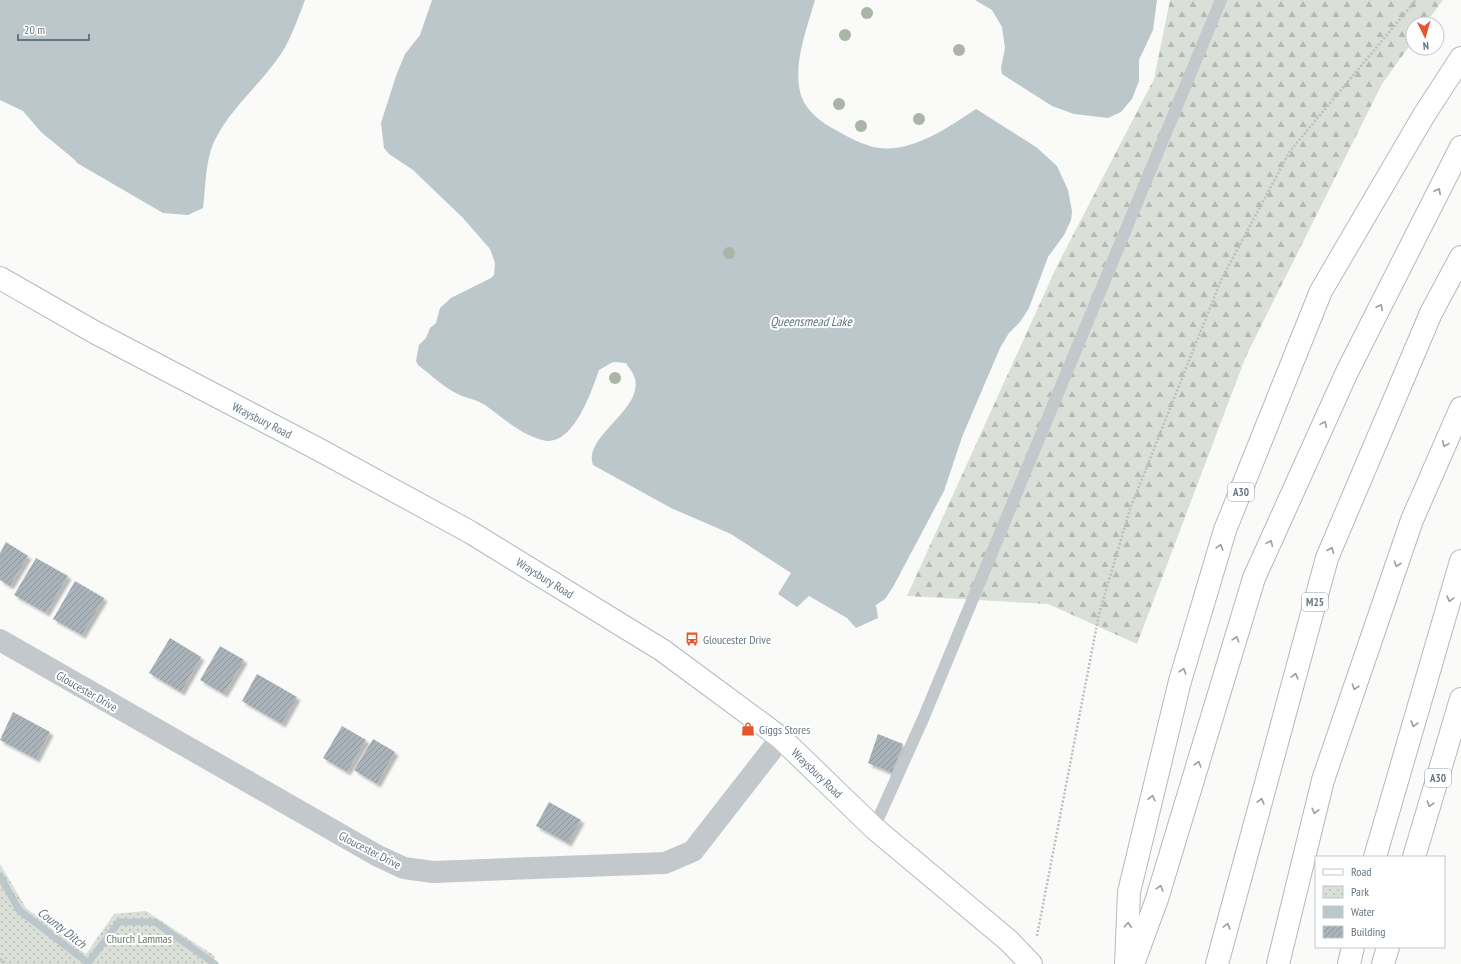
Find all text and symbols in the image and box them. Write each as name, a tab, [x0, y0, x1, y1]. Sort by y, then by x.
scale bar	[18, 16, 89, 42]
north arrow	[1405, 16, 1445, 56]
text: 20 m	[24, 22, 45, 37]
text: N	[1422, 39, 1429, 53]
one-way arrow	[1433, 188, 1441, 195]
one-way arrow	[1375, 304, 1383, 311]
water label: Queensmead Lake	[770, 313, 853, 330]
street label: Wraysbury Road	[230, 399, 294, 441]
one-way arrow	[1319, 421, 1327, 429]
one-way arrow	[1442, 440, 1450, 447]
road number: A30	[1228, 483, 1254, 501]
one-way arrow	[1266, 539, 1274, 546]
one-way arrow	[1215, 544, 1224, 551]
one-way arrow	[1326, 547, 1334, 554]
street label: Wraysbury Road	[513, 554, 577, 602]
one-way arrow	[1393, 561, 1402, 568]
road number: M25	[1302, 593, 1328, 611]
one-way arrow	[1446, 595, 1455, 602]
bus stop icon: Gloucester Drive	[684, 631, 700, 647]
place label: Gloucester Drive	[703, 632, 771, 647]
one-way arrow	[1231, 636, 1240, 643]
street label: Gloucester Drive	[54, 668, 120, 715]
one-way arrow	[1178, 668, 1187, 675]
one-way arrow	[1290, 672, 1299, 679]
one-way arrow	[1351, 684, 1359, 691]
one-way arrow	[1410, 720, 1419, 727]
shop icon: Giggs Stores	[740, 721, 756, 737]
place label: Giggs Stores	[759, 722, 810, 737]
street label: Wraysbury Road	[788, 745, 846, 801]
one-way arrow	[1193, 760, 1202, 767]
road number: A30	[1425, 769, 1451, 787]
one-way arrow	[1147, 795, 1156, 802]
one-way arrow	[1256, 798, 1265, 805]
one-way arrow	[1426, 800, 1435, 807]
one-way arrow	[1311, 807, 1320, 814]
street label: Gloucester Drive	[336, 828, 404, 872]
legend	[1315, 856, 1445, 948]
text: Road	[1351, 864, 1371, 879]
text: Park	[1351, 884, 1369, 899]
one-way arrow	[1155, 885, 1164, 892]
water label: County Ditch	[34, 904, 91, 953]
text: Water	[1351, 904, 1376, 919]
one-way arrow	[1124, 922, 1132, 928]
one-way arrow	[1222, 923, 1231, 930]
text: Building	[1351, 924, 1386, 939]
park label: Church Lammas	[106, 931, 172, 946]

